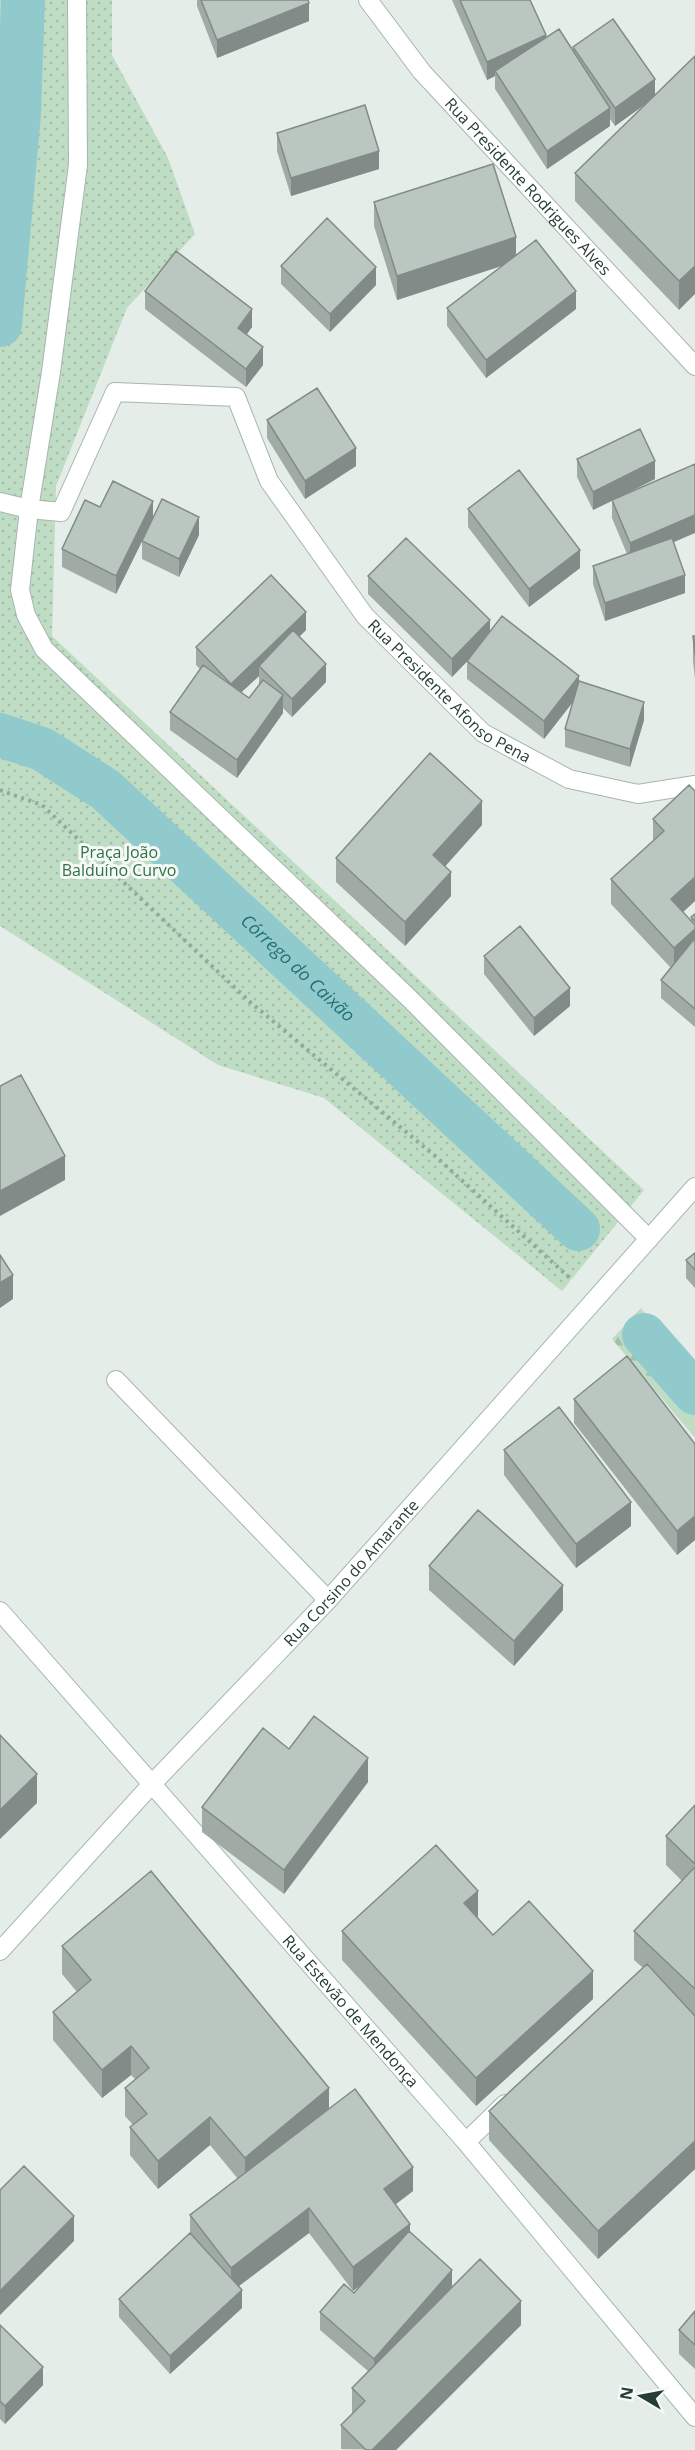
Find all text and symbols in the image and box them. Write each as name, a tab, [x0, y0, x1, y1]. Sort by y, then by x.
street label: Rua Presidente Rodrigues Alves	[440, 93, 616, 280]
street label: Rua Presidente Afonso Pena	[363, 614, 535, 768]
park label: Praça João Balduíno Curvo	[62, 841, 176, 881]
water label: Córrego do Caixão	[236, 908, 361, 1027]
street label: Rua Corsino do Amarante	[278, 1494, 423, 1651]
street label: Rua Estevão de Mendonça	[278, 1930, 424, 2092]
north arrow	[611, 2366, 671, 2426]
text: N	[614, 2385, 638, 2402]

